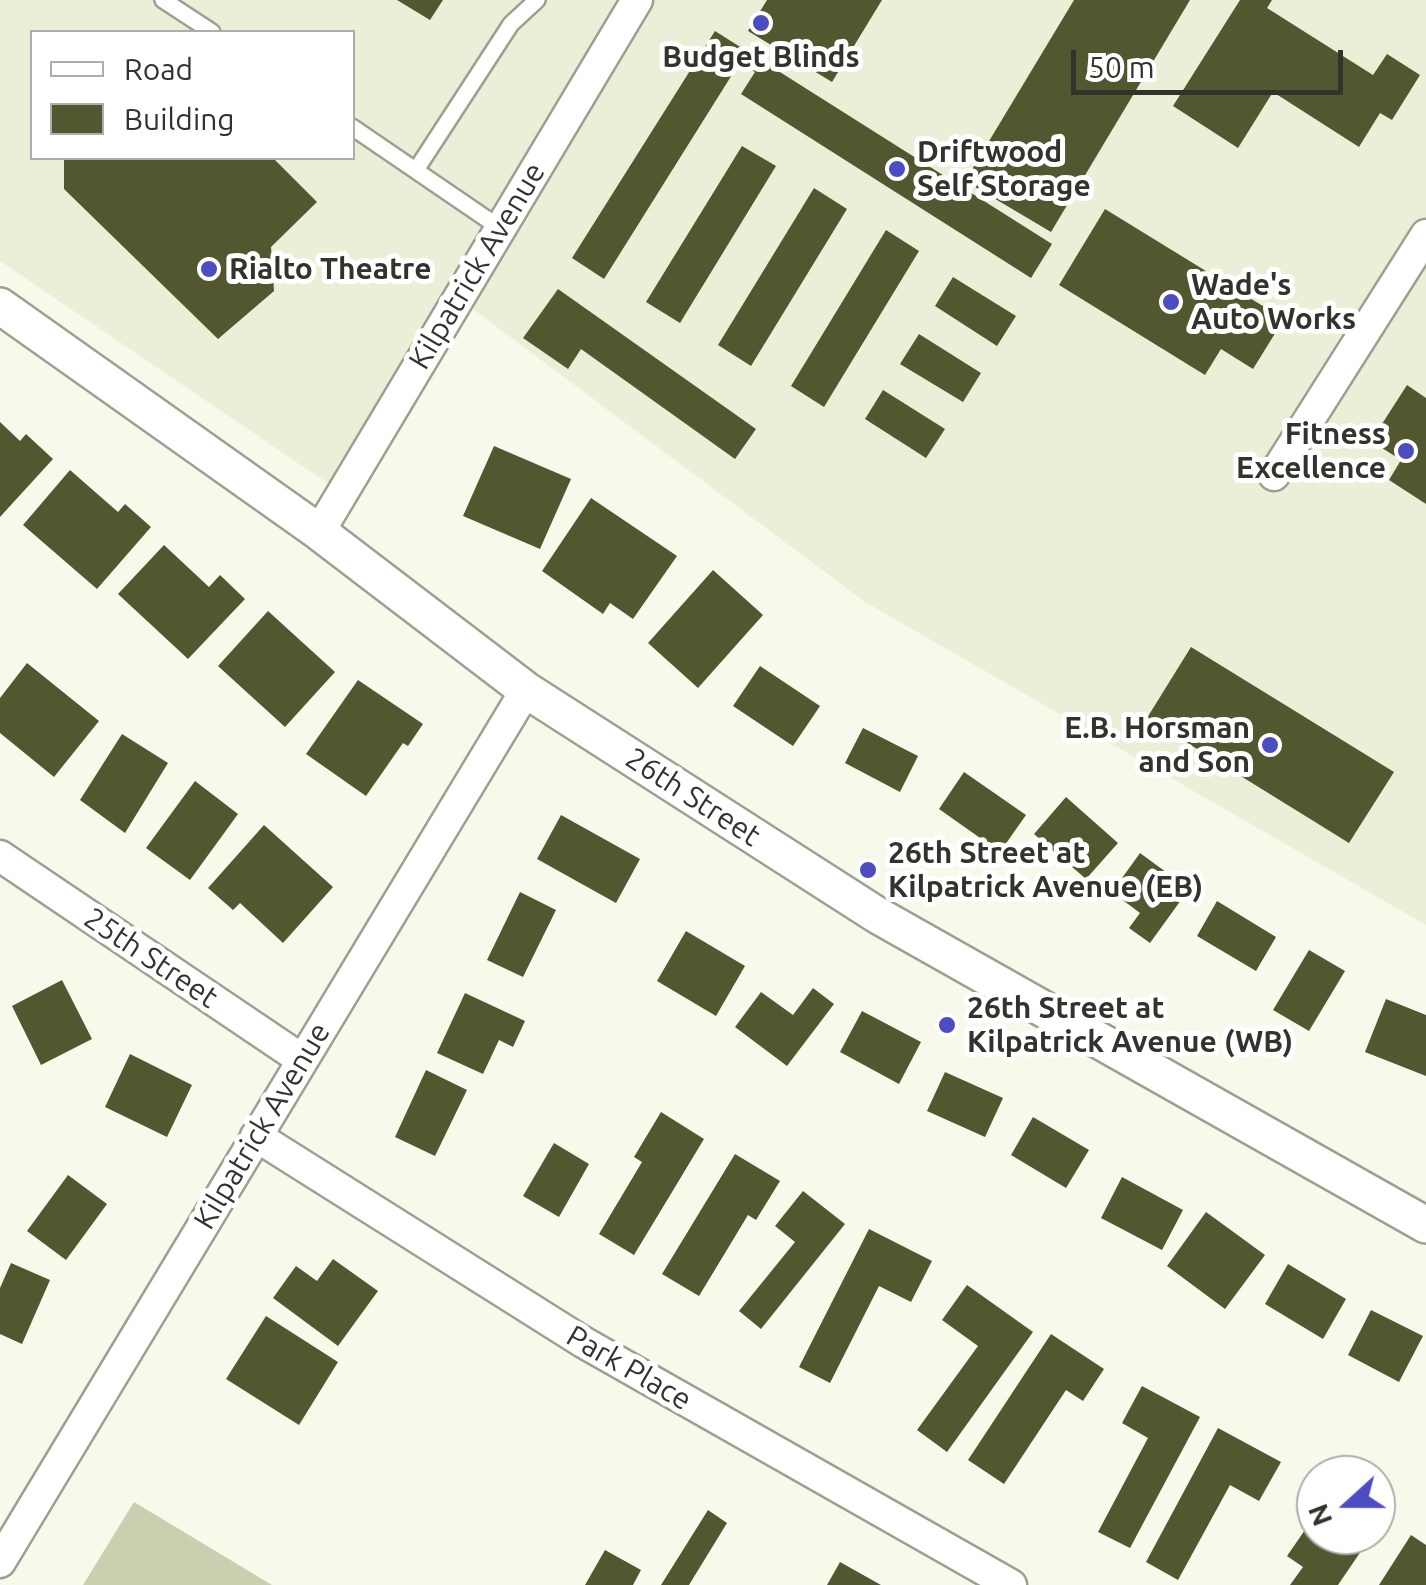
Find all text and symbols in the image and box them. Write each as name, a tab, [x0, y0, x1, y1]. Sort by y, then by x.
marker: Budget Blinds	[750, 12, 772, 34]
legend	[30, 30, 355, 160]
scale bar	[1076, 30, 1348, 92]
place label: Budget Blinds	[662, 39, 860, 75]
text: 50 m	[1088, 50, 1155, 84]
text: Road	[124, 52, 193, 86]
text: Building	[124, 102, 235, 136]
place label: Driftwood Self Storage	[917, 134, 1091, 204]
street label: Kilpatrick Avenue	[401, 156, 553, 376]
marker: Driftwood Self Storage	[886, 158, 908, 180]
place label: Rialto Theatre	[229, 251, 431, 287]
marker: Rialto Theatre	[198, 258, 220, 280]
place label: Wade's Auto Works	[1191, 267, 1356, 338]
marker: Wade's Auto Works	[1160, 291, 1182, 313]
place label: Fitness Excellence	[1236, 416, 1386, 486]
marker: Fitness Excellence	[1395, 440, 1417, 462]
place label: E.B. Horsman and Son	[1064, 710, 1250, 780]
marker: E.B. Horsman and Son	[1259, 734, 1281, 756]
street label: 26th Street	[619, 740, 767, 854]
place label: 26th Street at Kilpatrick Avenue (EB)	[888, 835, 1203, 906]
marker: 26th Street at Kilpatrick Avenue (EB)	[857, 859, 879, 881]
street label: 25th Street	[77, 900, 225, 1016]
place label: 26th Street at Kilpatrick Avenue (WB)	[967, 990, 1293, 1060]
marker: 26th Street at Kilpatrick Avenue (WB)	[936, 1014, 958, 1036]
street label: Kilpatrick Avenue	[186, 1016, 338, 1236]
street label: Park Place	[560, 1318, 698, 1418]
north arrow	[1296, 1455, 1396, 1555]
text: N	[1301, 1500, 1338, 1531]

